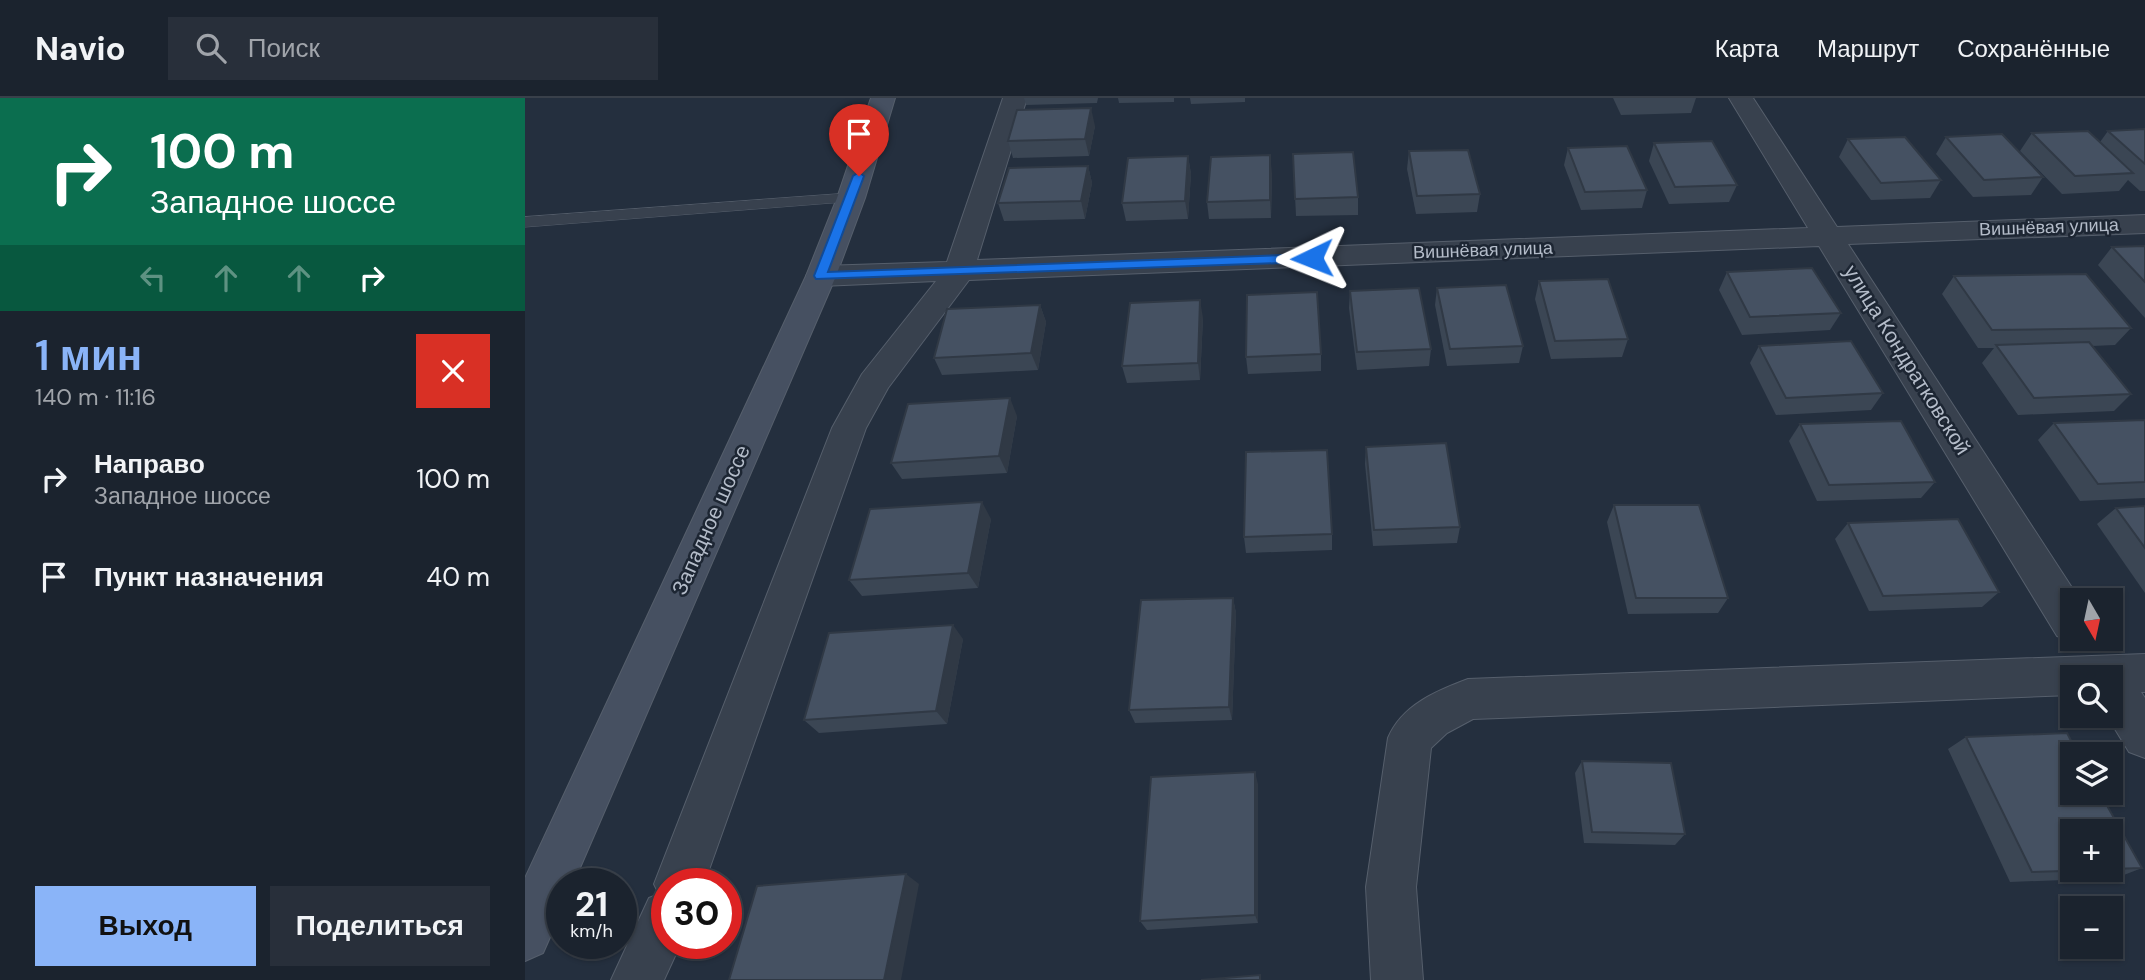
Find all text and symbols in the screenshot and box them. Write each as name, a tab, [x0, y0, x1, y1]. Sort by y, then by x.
search box	[168, 17, 658, 80]
text: Navio	[35, 27, 126, 70]
icon: search	[192, 29, 230, 67]
text: Поиск	[248, 31, 320, 65]
text: Карта	[1715, 33, 1779, 64]
text: Маршрут	[1817, 33, 1919, 64]
text: Сохранённые	[1957, 33, 2110, 64]
pin	[829, 104, 889, 176]
icon: arrive	[840, 115, 878, 153]
text: 100 m	[150, 119, 294, 183]
icon: right	[35, 126, 126, 217]
text: Западное шоссе	[150, 181, 396, 223]
street label: Вишнёвая улица	[1979, 213, 2120, 241]
position arrow	[1275, 221, 1349, 295]
street label: Вишнёвая улица	[1413, 236, 1554, 264]
icon: left	[134, 259, 172, 297]
icon: ahead	[207, 259, 245, 297]
icon: ahead	[280, 259, 318, 297]
icon: right	[353, 259, 391, 297]
street label: улица Кондратковской	[1837, 260, 1977, 460]
text: 1 мин	[35, 328, 142, 383]
button: close	[416, 334, 490, 408]
text: 140 m · 11:16	[35, 382, 156, 412]
street label: Западное шоссе	[665, 441, 757, 599]
text: Направо	[94, 447, 205, 481]
icon: right	[35, 460, 73, 498]
text: 100 m	[416, 462, 490, 496]
text: Западное шоссе	[94, 481, 271, 511]
icon: arrive	[35, 558, 73, 596]
text: Пункт назначения	[94, 560, 324, 594]
text: 40 m	[426, 560, 490, 594]
north arrow	[2060, 588, 2123, 651]
map controls	[2060, 588, 2123, 959]
button: search	[2060, 665, 2123, 728]
button: layers	[2060, 742, 2123, 805]
button: +	[2060, 819, 2123, 882]
speed limit sign: 30	[651, 868, 742, 959]
text: 21	[575, 881, 608, 927]
button: Выход	[35, 886, 256, 966]
button: Поделиться	[270, 886, 490, 966]
button: −	[2060, 896, 2123, 959]
text: km/h	[570, 919, 613, 943]

